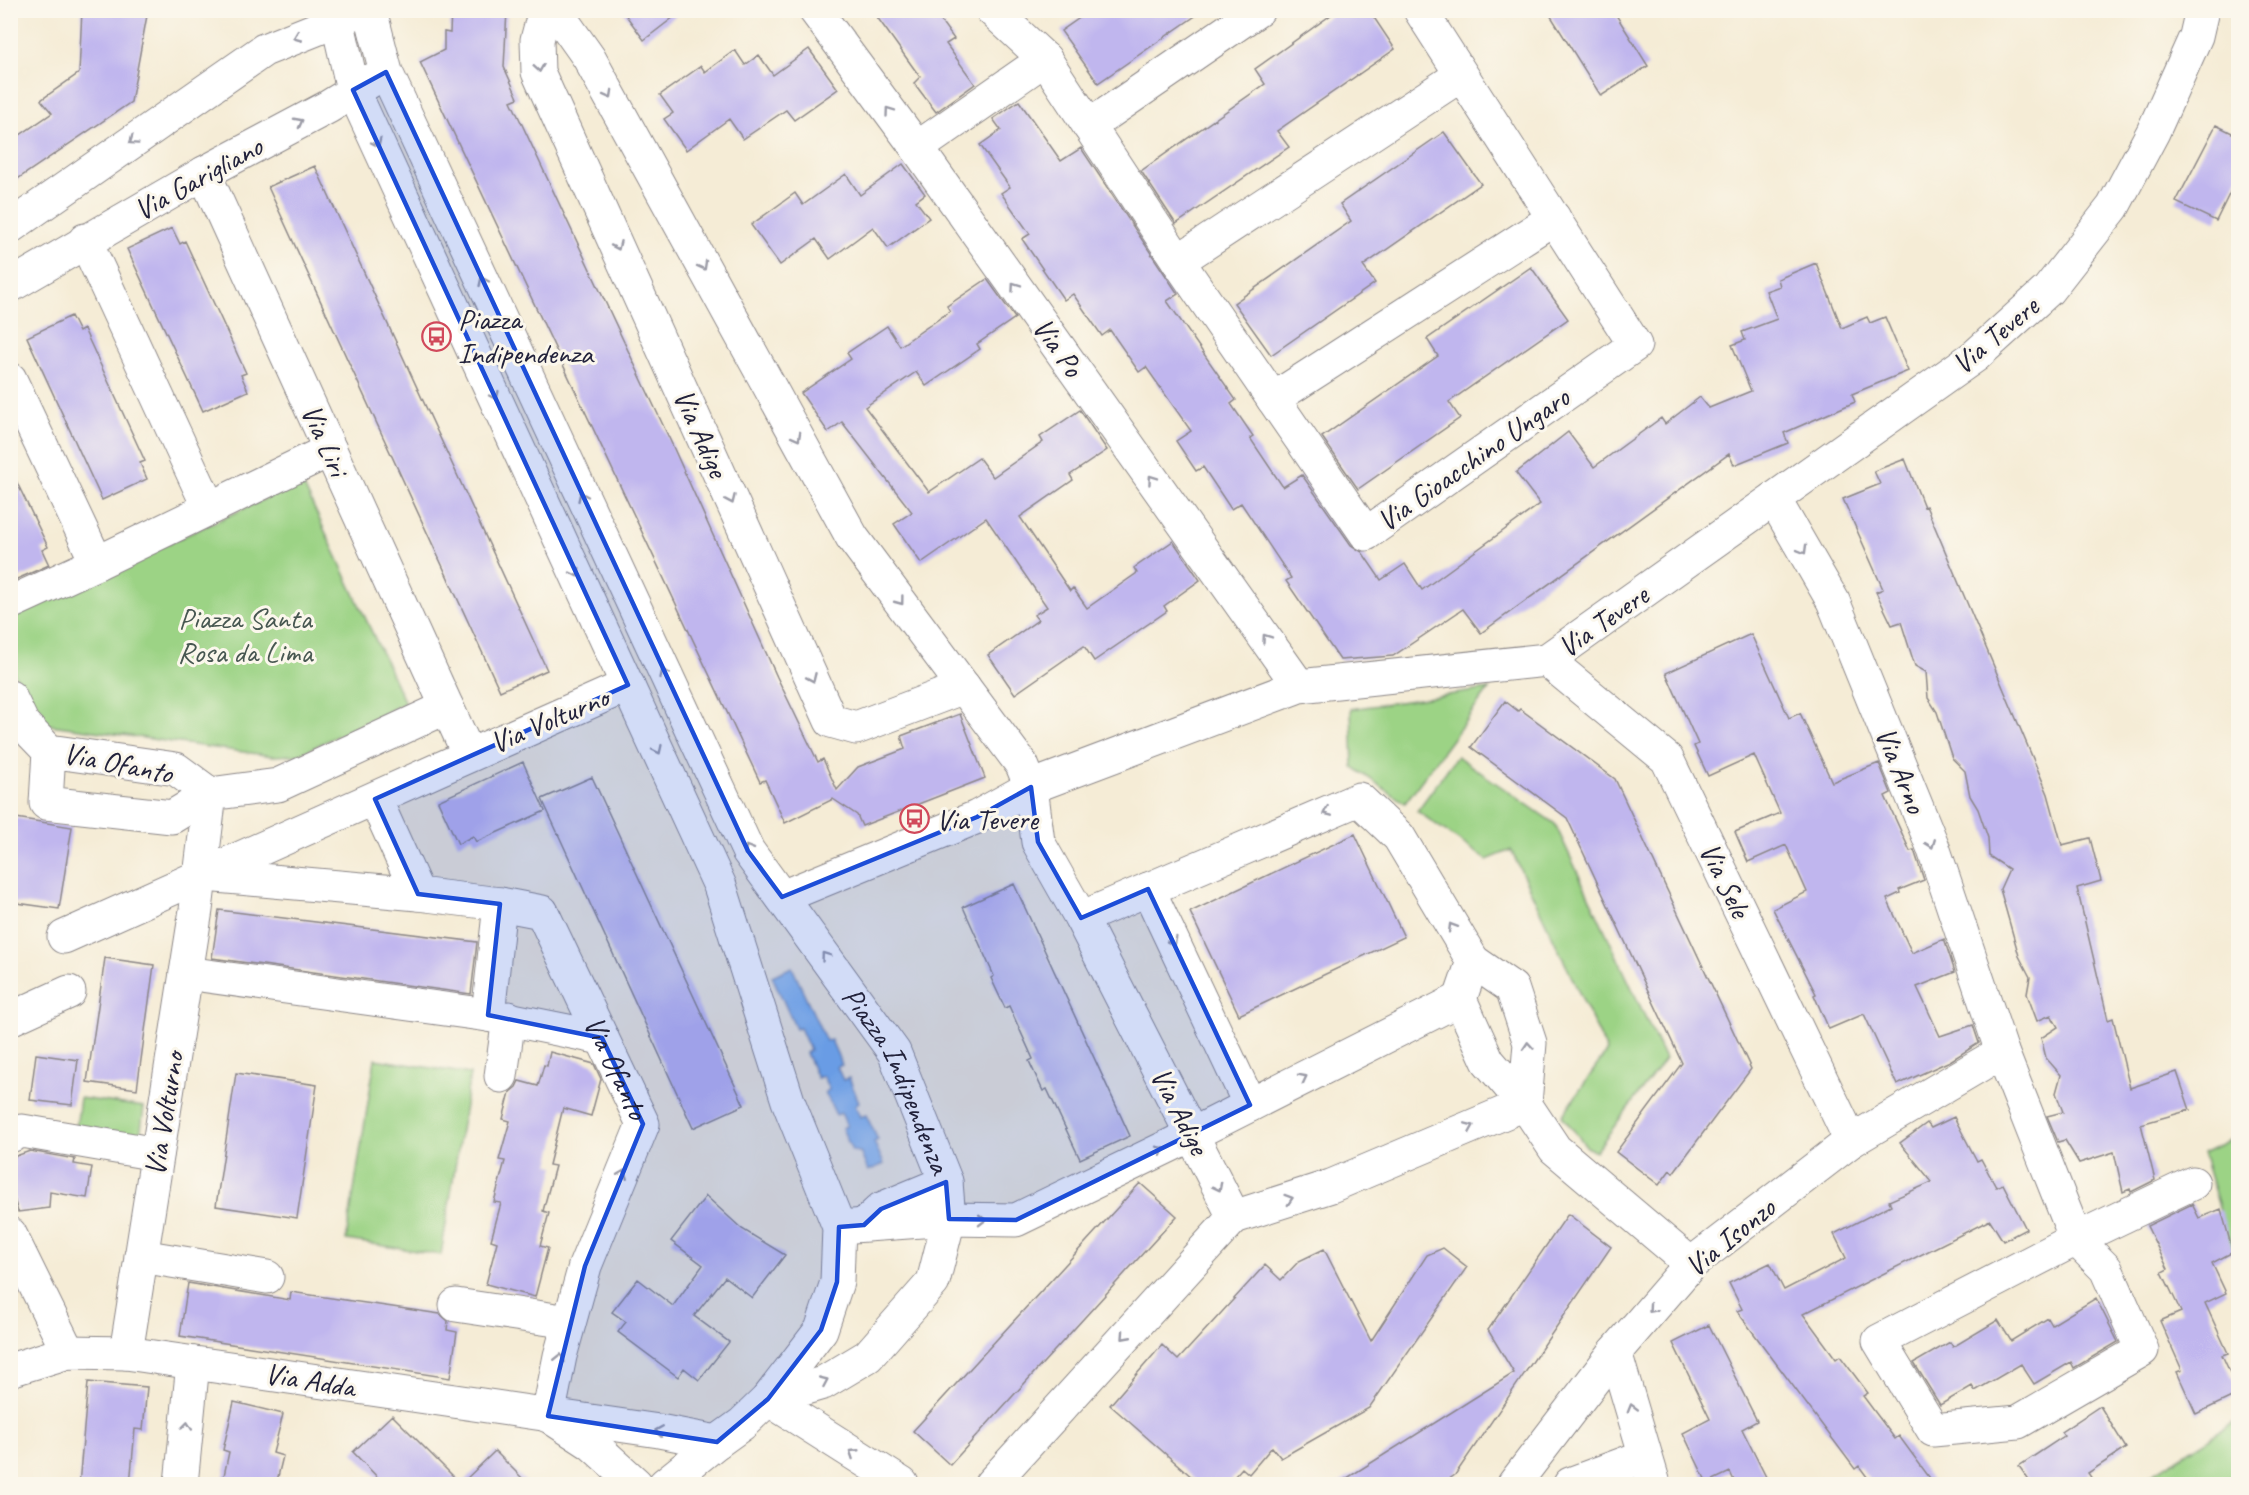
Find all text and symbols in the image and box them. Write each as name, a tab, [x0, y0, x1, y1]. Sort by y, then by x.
one-way arrow	[292, 30, 303, 42]
one-way arrow	[533, 63, 545, 72]
one-way arrow	[602, 88, 613, 99]
one-way arrow	[885, 106, 896, 117]
one-way arrow	[293, 118, 303, 129]
street label: Via Garigliano	[127, 126, 270, 229]
one-way arrow	[129, 134, 140, 145]
one-way arrow	[370, 137, 382, 148]
one-way arrow	[609, 240, 621, 251]
one-way arrow	[696, 260, 707, 270]
one-way arrow	[479, 276, 491, 287]
one-way arrow	[1011, 282, 1022, 293]
street label: Via Tevere	[1944, 286, 2048, 382]
place label: Piazza Indipendenza	[458, 300, 595, 372]
street label: Via Po	[1024, 310, 1093, 385]
bus stop icon: Piazza Indipendenza	[421, 320, 453, 352]
street label: Via Gioacchino Ungaro	[1369, 378, 1578, 540]
street label: Via Adige	[665, 383, 738, 485]
one-way arrow	[487, 390, 499, 401]
street label: Via Liri	[292, 398, 359, 485]
one-way arrow	[790, 430, 801, 441]
one-way arrow	[1148, 475, 1159, 486]
one-way arrow	[578, 492, 590, 503]
one-way arrow	[724, 494, 736, 505]
one-way arrow	[1796, 543, 1808, 554]
one-way arrow	[569, 567, 581, 578]
street label: Via Tevere	[1550, 575, 1657, 666]
one-way arrow	[893, 595, 904, 606]
park label: Piazza Santa Rosa da Lima	[178, 599, 314, 671]
one-way arrow	[1262, 633, 1273, 644]
one-way arrow	[660, 669, 672, 680]
one-way arrow	[804, 672, 816, 683]
street label: Via Volturno	[484, 677, 617, 762]
street label: Via Arno	[1867, 722, 1936, 820]
street label: Via Ofanto	[60, 734, 177, 792]
one-way arrow	[651, 744, 663, 755]
place label: Via Tevere	[936, 800, 1040, 838]
bus stop icon: Via Tevere	[899, 803, 931, 835]
one-way arrow	[1322, 805, 1333, 817]
street label: Via Sele	[1691, 836, 1760, 926]
one-way arrow	[1924, 837, 1936, 848]
one-way arrow	[744, 845, 755, 855]
one-way arrow	[1448, 923, 1460, 933]
one-way arrow	[1165, 935, 1177, 946]
one-way arrow	[821, 952, 832, 963]
street label: Piazza Indipendenza	[834, 979, 960, 1181]
street label: Via Ofanto	[575, 1010, 658, 1127]
one-way arrow	[1522, 1041, 1535, 1051]
street label: Via Volturno	[135, 1046, 193, 1179]
street label: Via Adige	[1142, 1061, 1219, 1163]
one-way arrow	[1296, 1074, 1307, 1086]
one-way arrow	[1464, 1122, 1475, 1134]
one-way arrow	[1154, 1146, 1165, 1157]
one-way arrow	[616, 1170, 628, 1181]
one-way arrow	[1211, 1180, 1223, 1191]
street label: Via Isonzo	[1677, 1188, 1784, 1285]
one-way arrow	[1283, 1194, 1294, 1206]
one-way arrow	[977, 1214, 986, 1226]
one-way arrow	[1649, 1302, 1660, 1313]
one-way arrow	[1121, 1330, 1132, 1340]
street label: Via Adda	[262, 1354, 360, 1406]
one-way arrow	[552, 1354, 565, 1364]
one-way arrow	[817, 1377, 828, 1389]
one-way arrow	[1627, 1403, 1639, 1414]
one-way arrow	[180, 1422, 193, 1431]
one-way arrow	[654, 1425, 664, 1438]
one-way arrow	[849, 1449, 860, 1460]

